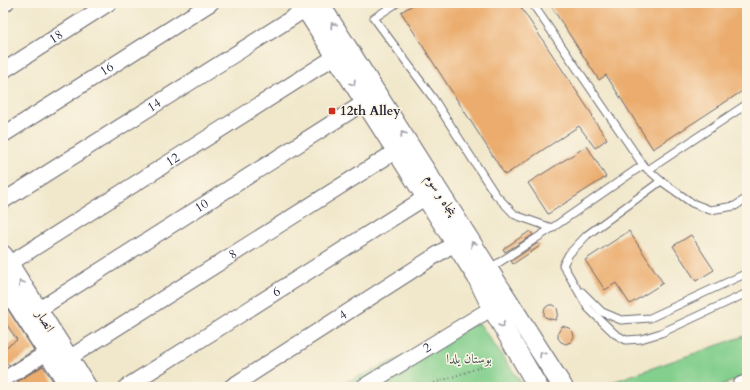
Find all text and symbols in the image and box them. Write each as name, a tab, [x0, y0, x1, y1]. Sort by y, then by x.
one-way arrow	[330, 22, 337, 29]
street label: 18	[46, 26, 67, 48]
street label: 16	[96, 58, 118, 80]
one-way arrow	[348, 79, 356, 86]
street label: 14	[144, 94, 165, 116]
place label: 12th Alley	[340, 102, 401, 120]
marker: 12th Alley	[327, 106, 337, 116]
one-way arrow	[400, 132, 407, 139]
street label: 12	[162, 149, 183, 171]
street label: پنجاه و سوم	[419, 171, 462, 221]
street label: 10	[191, 195, 212, 217]
one-way arrow	[470, 241, 477, 248]
street label: 8	[225, 245, 241, 264]
one-way arrow	[18, 280, 26, 287]
street label: 6	[269, 282, 284, 301]
street label: انصار	[30, 305, 59, 336]
street label: 4	[335, 306, 351, 324]
one-way arrow	[497, 321, 504, 328]
street label: 2	[419, 338, 435, 357]
park label: بوستان یلدا	[446, 350, 492, 368]
one-way arrow	[539, 351, 547, 358]

